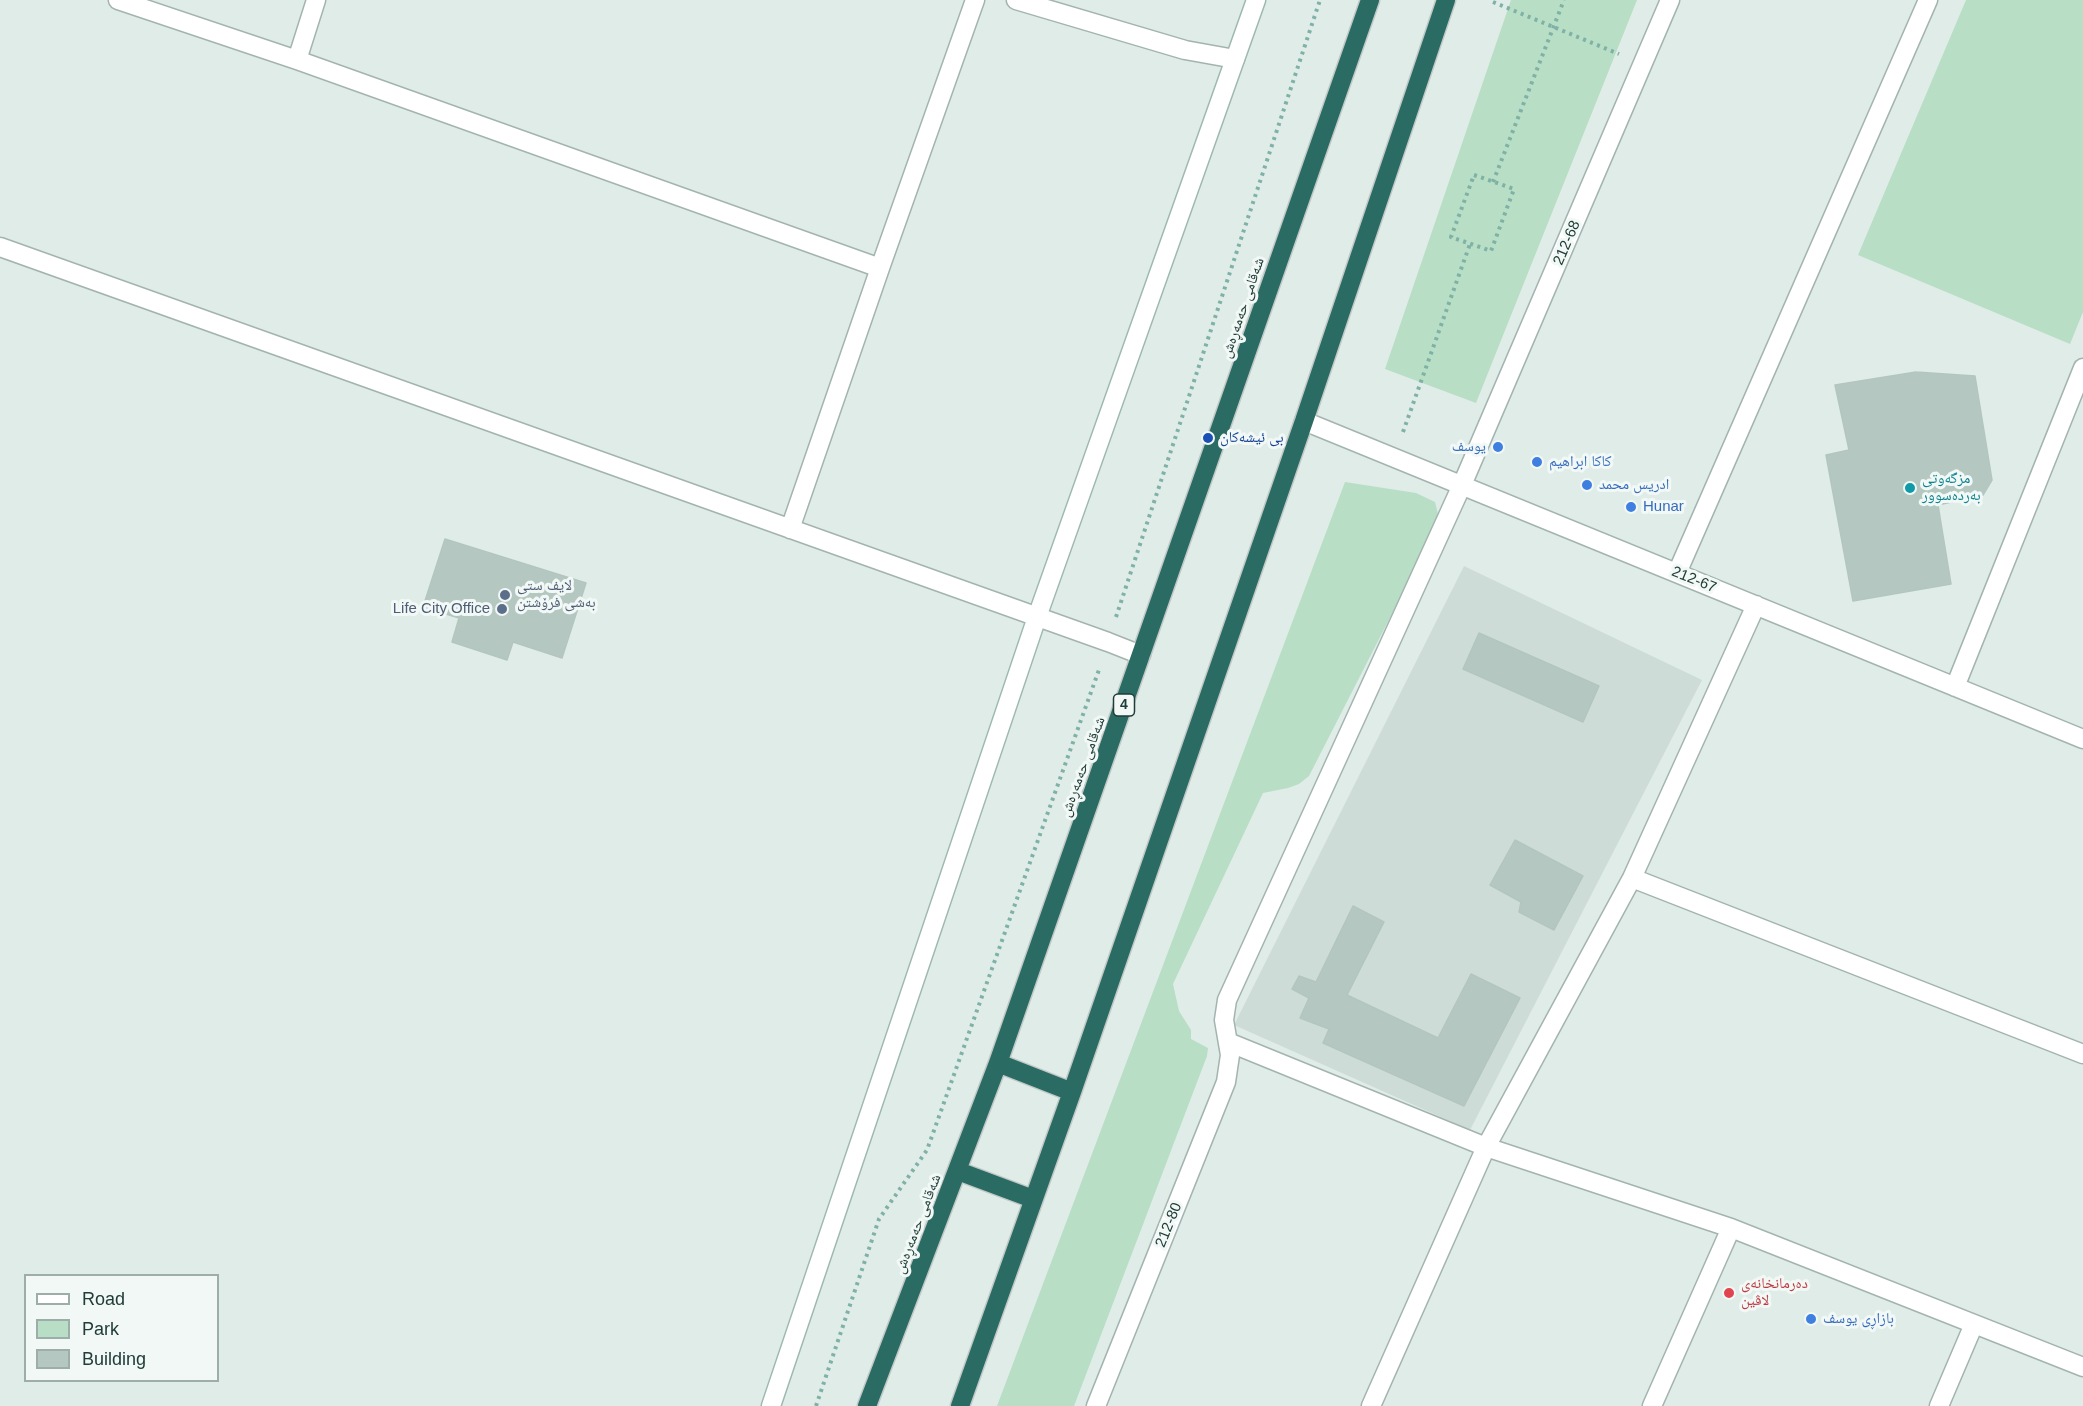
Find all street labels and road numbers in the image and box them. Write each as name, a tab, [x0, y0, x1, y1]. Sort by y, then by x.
street label: 212-68	[1550, 218, 1584, 268]
street label: شەقامی حەمەڕەش	[1217, 255, 1269, 361]
street label: 212-67	[1669, 563, 1719, 597]
road number: 4	[1114, 694, 1134, 716]
street label: شەقامی حەمەڕەش	[1057, 715, 1109, 819]
street label: شەقامی حەمەڕەش	[891, 1172, 945, 1276]
street label: 212-80	[1152, 1200, 1186, 1250]

